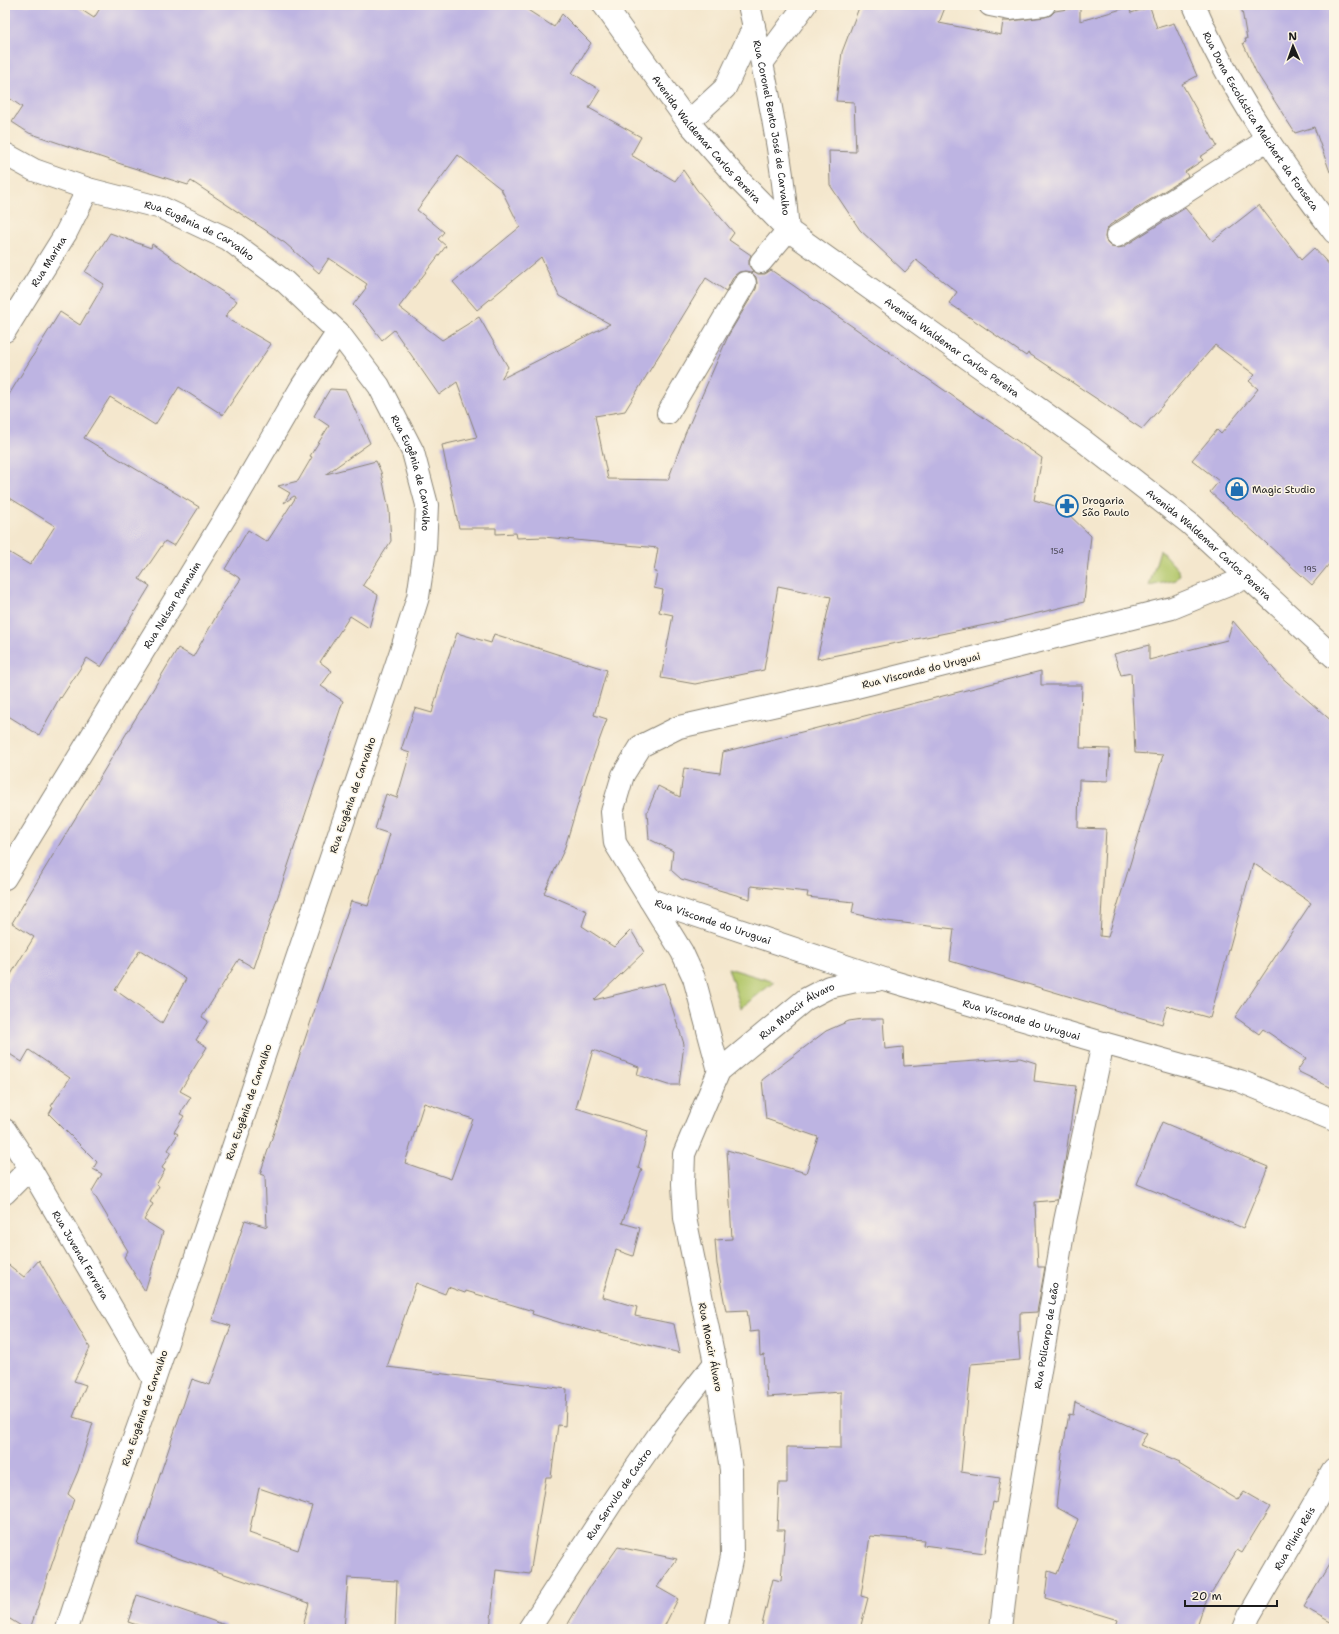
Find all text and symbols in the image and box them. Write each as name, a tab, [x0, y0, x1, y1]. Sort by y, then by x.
north arrow	[1273, 26, 1313, 66]
street label: Rua Dona Escolástica Melchert da Fonseca	[1200, 29, 1322, 214]
text: N	[1288, 29, 1298, 44]
street label: Rua Coronel Bento José de Carvalho	[750, 39, 793, 216]
street label: Avenida Waldemar Carlos Pereira	[649, 73, 764, 206]
street label: Rua Eugênia de Carvalho	[143, 198, 257, 263]
street label: Rua Marina	[28, 233, 70, 289]
street label: Avenida Waldemar Carlos Pereira	[882, 295, 1023, 401]
street label: Rua Eugênia de Carvalho	[388, 413, 433, 532]
shop icon: Magic Studio	[1224, 476, 1250, 502]
place label: Magic Studio	[1252, 483, 1315, 496]
street label: Avenida Waldemar Carlos Pereira	[1143, 486, 1275, 604]
pharmacy icon: Drogaria São Paulo	[1054, 493, 1080, 519]
place label: Drogaria São Paulo	[1082, 494, 1129, 519]
house number: 154	[1050, 546, 1064, 557]
street label: Rua Nelson Pannaim	[141, 559, 204, 651]
house number: 195	[1303, 564, 1317, 575]
street label: Rua Visconde do Uruguai	[861, 649, 982, 692]
street label: Rua Eugênia de Carvalho	[326, 735, 378, 855]
street label: Rua Visconde do Uruguai	[653, 896, 773, 947]
street label: Rua Moacir Álvaro	[756, 980, 836, 1042]
street label: Rua Visconde do Uruguai	[961, 996, 1082, 1043]
street label: Rua Eugênia de Carvalho	[222, 1042, 274, 1162]
street label: Rua Juvenal Ferreira	[49, 1208, 112, 1303]
street label: Rua Policarpo de Leão	[1031, 1281, 1062, 1390]
street label: Rua Moacir Álvaro	[695, 1301, 726, 1393]
street label: Rua Eugênia de Carvalho	[118, 1348, 170, 1468]
street label: Rua Servulo de Castro	[583, 1446, 654, 1542]
street label: Rua Plinio Reis	[1271, 1504, 1318, 1572]
scale bar	[1185, 1582, 1277, 1608]
text: 20 m	[1191, 1588, 1222, 1604]

